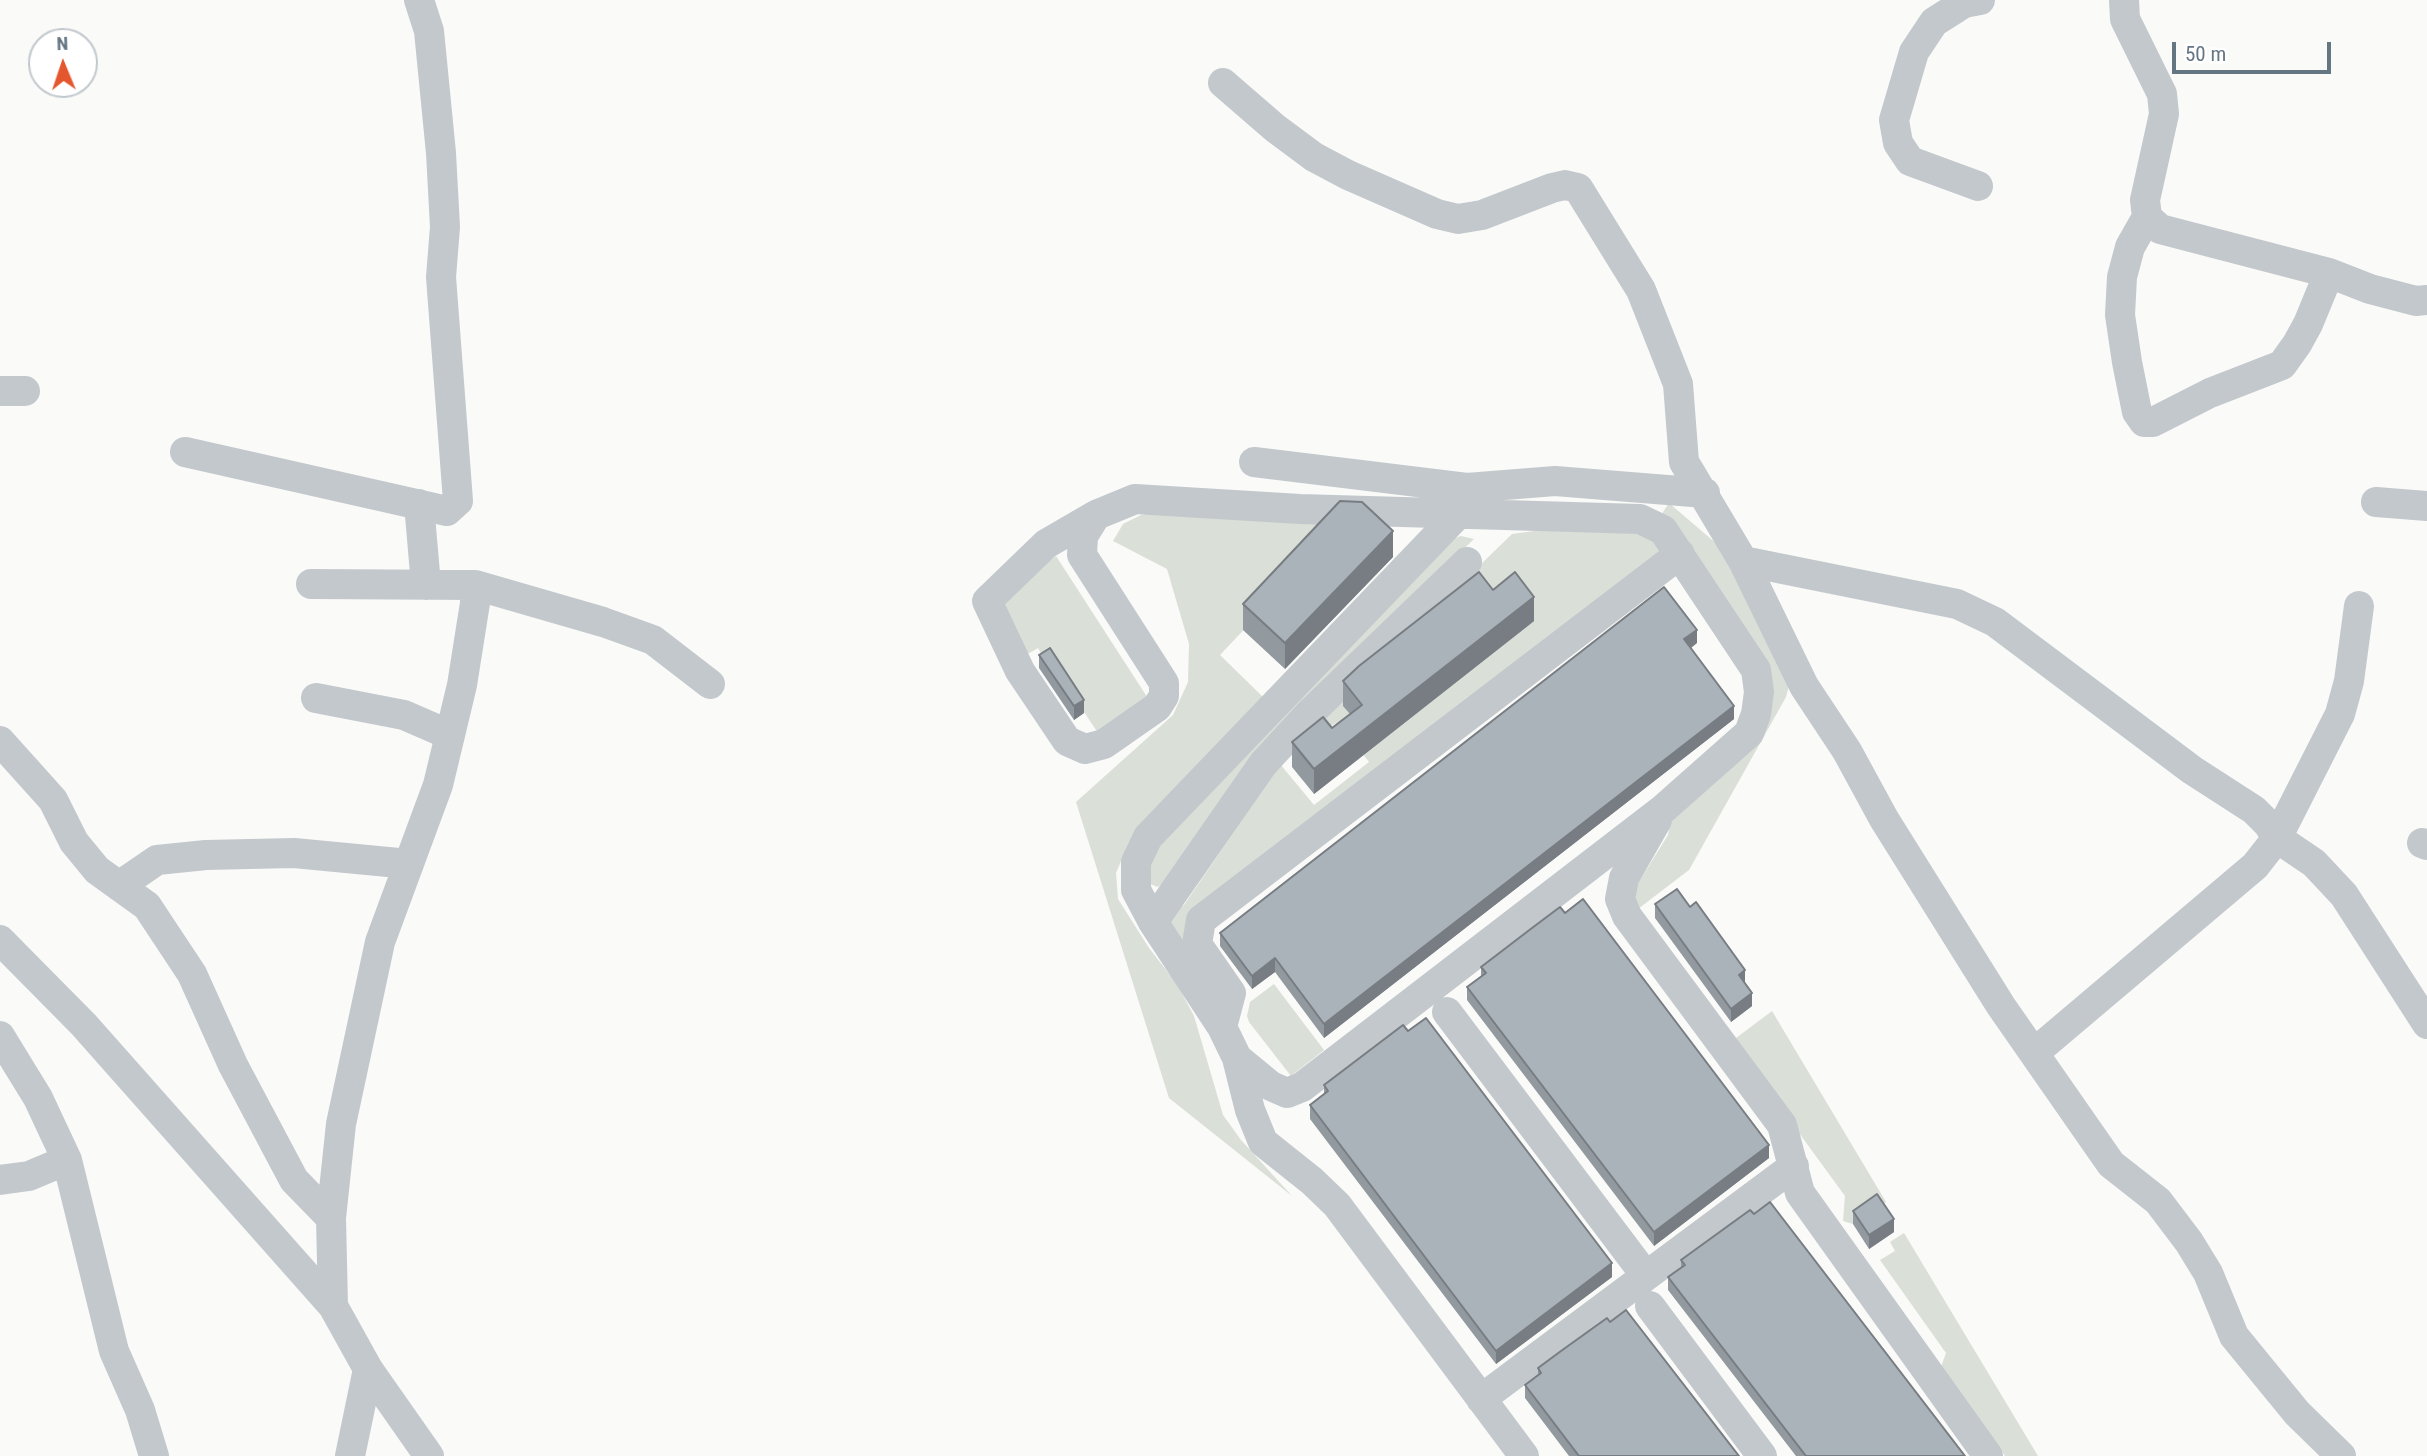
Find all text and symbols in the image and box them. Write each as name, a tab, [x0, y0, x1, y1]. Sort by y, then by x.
north arrow	[28, 28, 98, 98]
scale bar	[2175, 28, 2334, 72]
text: N	[56, 32, 69, 55]
text: 50 m	[2185, 42, 2226, 66]

